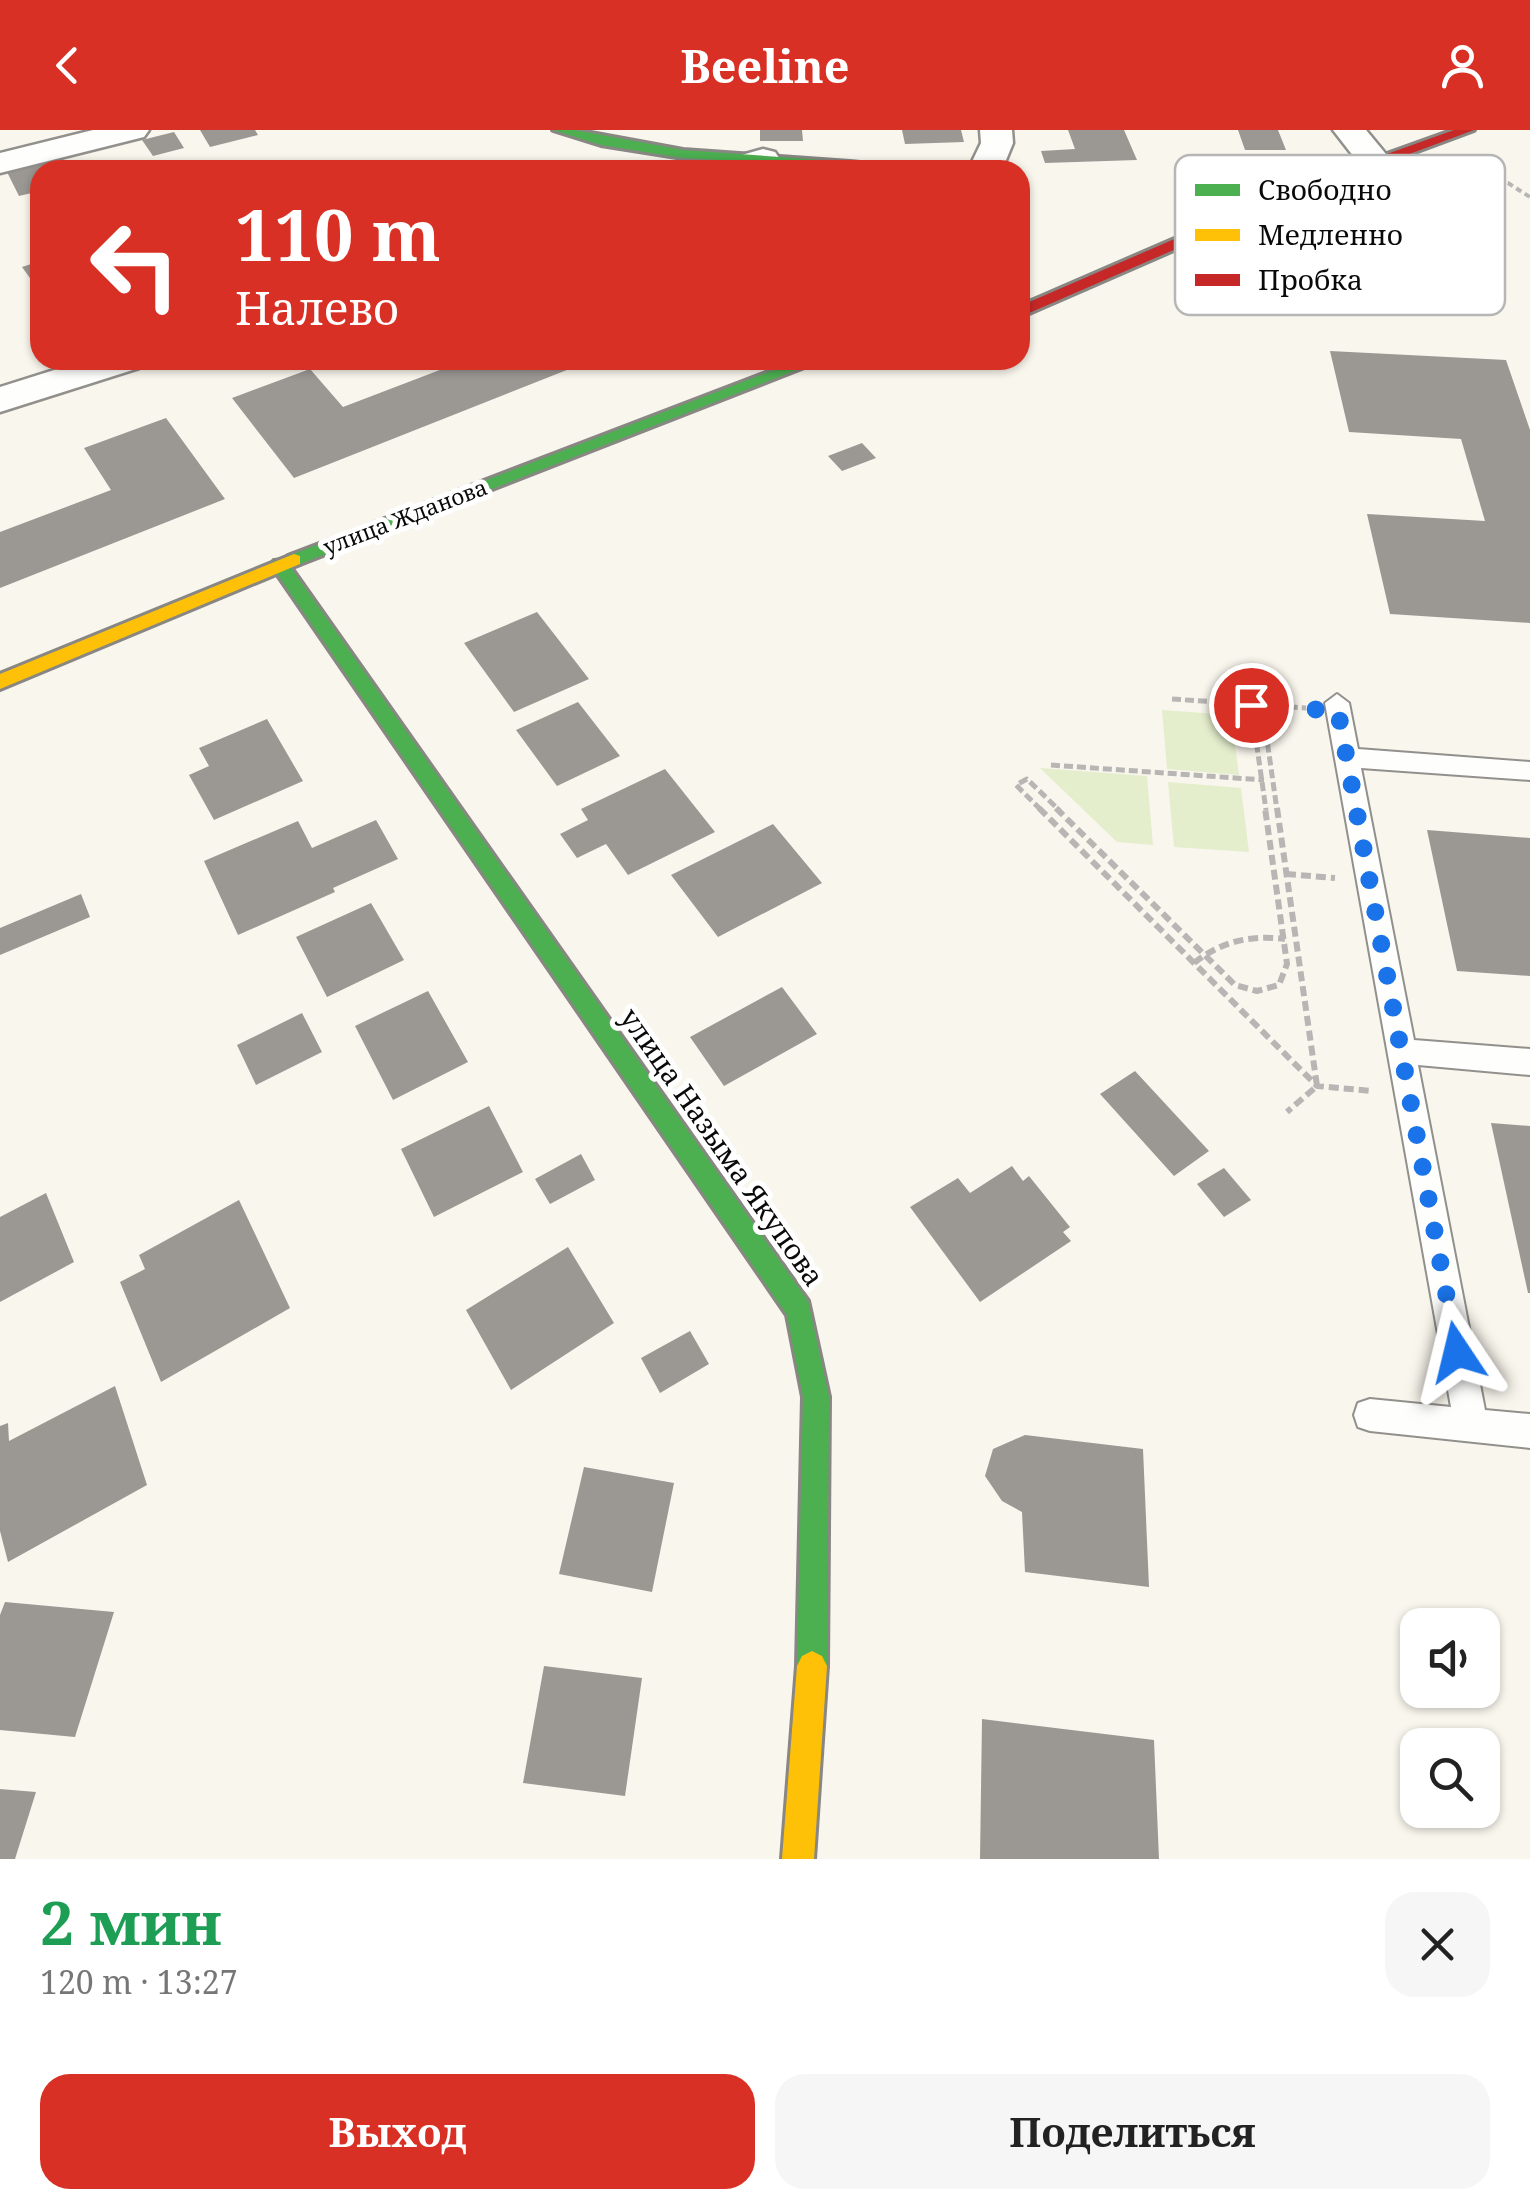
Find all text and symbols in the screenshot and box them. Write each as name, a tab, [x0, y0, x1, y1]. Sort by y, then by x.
text: Beeline	[680, 35, 850, 96]
icon: back	[40, 38, 95, 93]
icon: person	[1435, 38, 1490, 93]
legend	[1175, 155, 1505, 315]
text: Свободно	[1258, 170, 1392, 208]
text: 110 m	[235, 186, 441, 282]
icon: left	[70, 200, 200, 330]
text: Медленно	[1258, 215, 1403, 253]
text: Пробка	[1258, 260, 1363, 298]
text: Налево	[235, 277, 399, 338]
street label: улица Жданова	[318, 471, 491, 561]
pin	[1209, 663, 1294, 748]
icon: arrive	[1224, 678, 1279, 733]
street label: улица Назыма Якупова	[612, 1000, 834, 1293]
position arrow	[1405, 1300, 1509, 1404]
map controls	[1400, 1608, 1500, 1828]
button: sound	[1400, 1608, 1500, 1708]
button: search	[1400, 1728, 1500, 1828]
text: 2 мин	[40, 1881, 222, 1963]
button: close	[1385, 1892, 1490, 1997]
text: 120 m · 13:27	[40, 1960, 238, 2003]
button: Выход	[40, 2074, 755, 2189]
button: Поделиться	[775, 2074, 1490, 2189]

